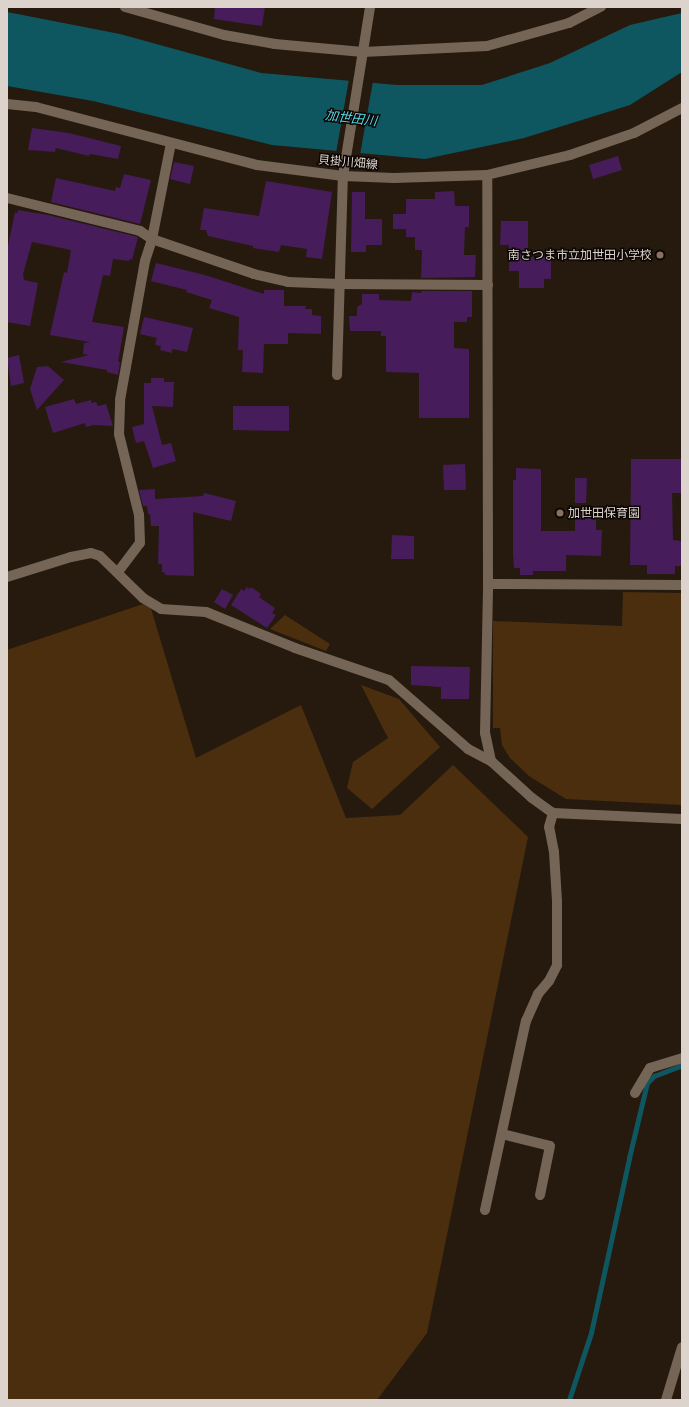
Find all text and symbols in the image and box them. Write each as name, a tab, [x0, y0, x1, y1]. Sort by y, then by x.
water label: 加世田川	[324, 108, 378, 130]
street label: 貝掛川畑線	[317, 152, 379, 172]
place label: 南さつま市立加世田小学校	[508, 248, 652, 262]
marker: 南さつま市立加世田小学校	[655, 250, 665, 260]
place label: 加世田保育園	[568, 506, 640, 520]
marker: 加世田保育園	[555, 508, 565, 518]

